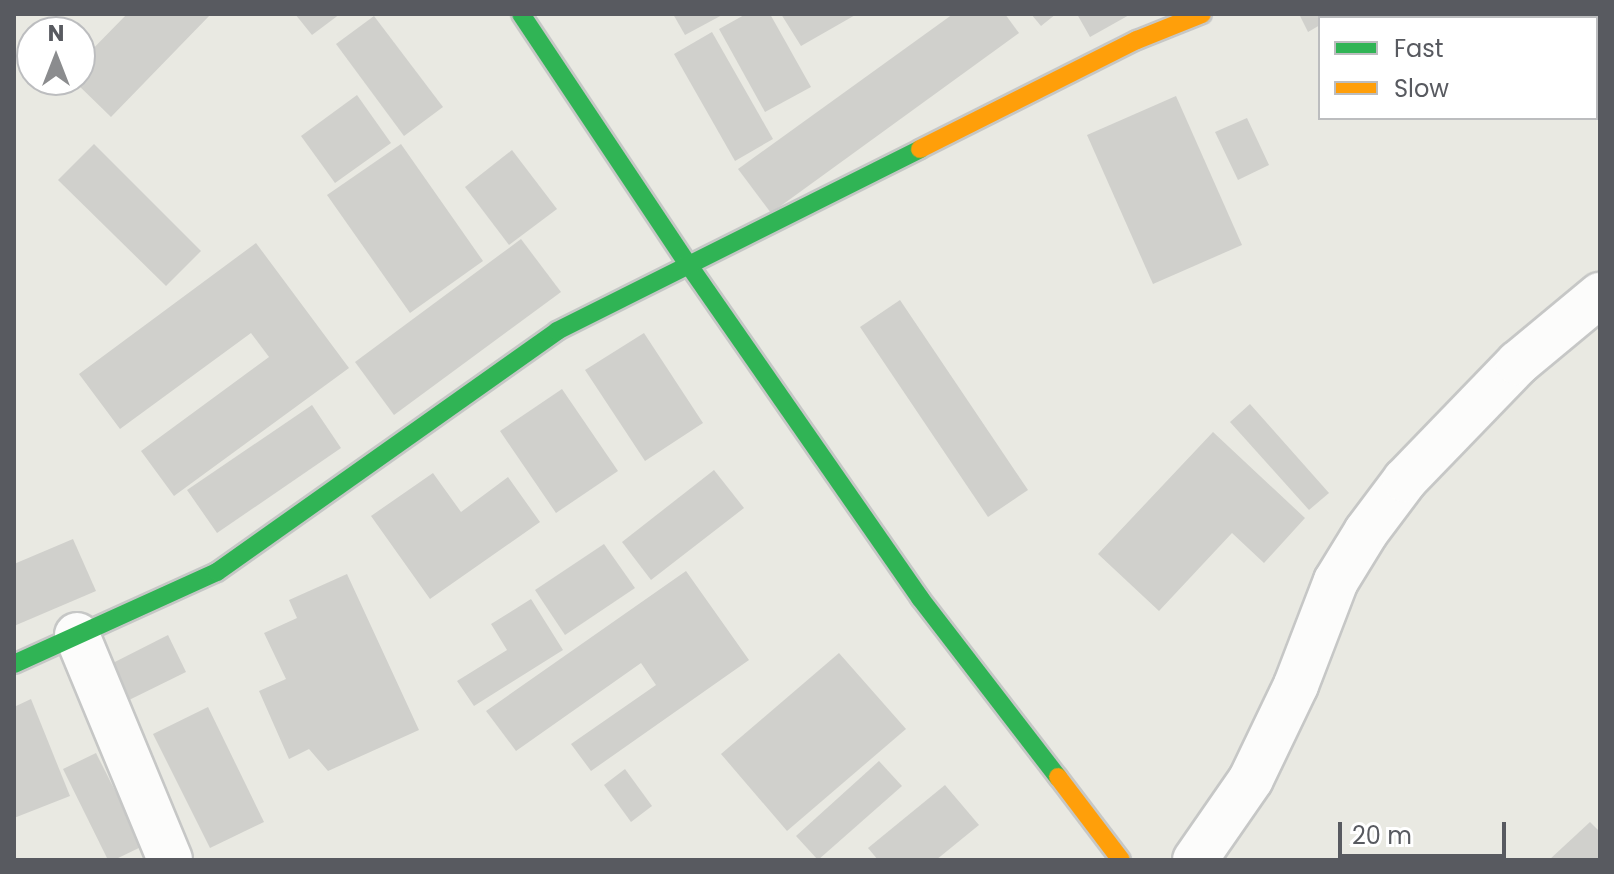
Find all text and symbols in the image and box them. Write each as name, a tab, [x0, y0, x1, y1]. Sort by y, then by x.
north arrow	[16, 16, 96, 96]
legend	[1318, 16, 1598, 120]
text: N	[48, 18, 64, 49]
text: Fast	[1394, 32, 1444, 65]
text: Slow	[1394, 72, 1449, 105]
scale bar	[1342, 806, 1510, 856]
text: 20 m	[1352, 819, 1412, 852]

